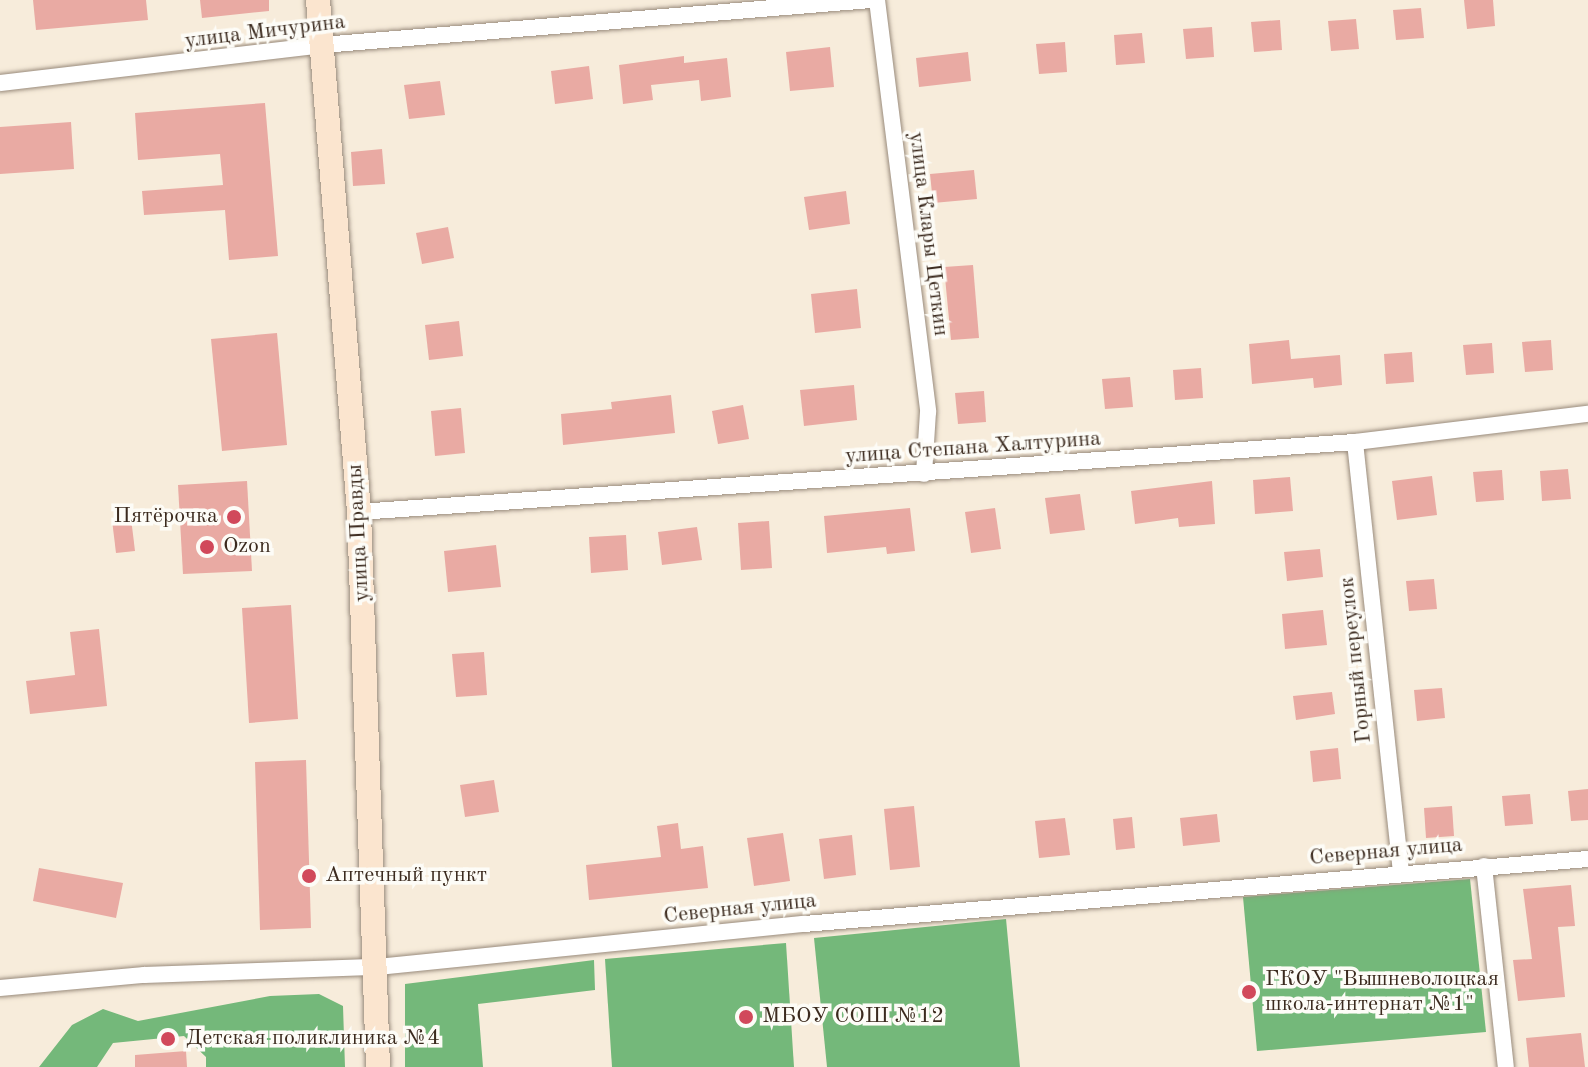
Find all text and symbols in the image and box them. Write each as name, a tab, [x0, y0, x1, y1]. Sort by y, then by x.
street label: улица Мичурина	[183, 9, 347, 55]
street label: улица Клары Цеткин	[902, 130, 954, 338]
street label: улица Степана Халтурина	[844, 426, 1102, 470]
street label: улица Правды	[342, 463, 376, 603]
place label: Пятёрочка	[114, 504, 218, 530]
marker: Пятёрочка	[225, 508, 243, 526]
place label: Ozon	[223, 534, 271, 560]
marker: Ozon	[198, 538, 216, 556]
street label: Горный переулок	[1334, 576, 1378, 744]
street label: Северная улица	[1308, 832, 1464, 872]
place label: Аптечный пункт	[325, 863, 487, 889]
marker: Аптечный пункт	[300, 867, 318, 885]
street label: Северная улица	[662, 888, 818, 930]
place label: ГКОУ "Вышневолоцкая школа-интернат №1"	[1265, 966, 1499, 1018]
marker: ГКОУ "Вышневолоцкая школа-интернат №1"	[1240, 983, 1258, 1001]
place label: МБОУ СОШ №12	[762, 1004, 944, 1030]
marker: МБОУ СОШ №12	[737, 1008, 755, 1026]
place label: Детская поликлиника №4	[186, 1026, 440, 1052]
marker: Детская поликлиника №4	[157, 1028, 179, 1050]

